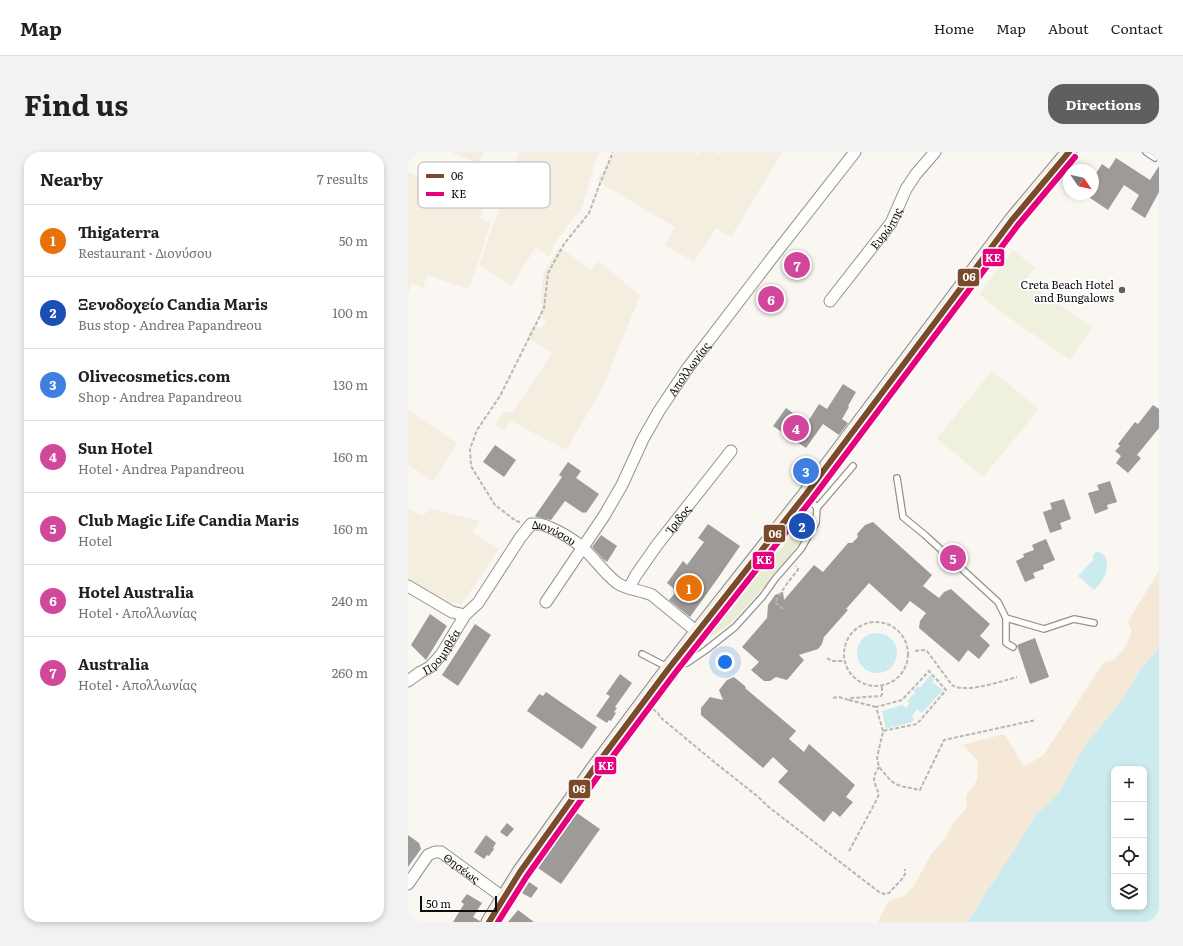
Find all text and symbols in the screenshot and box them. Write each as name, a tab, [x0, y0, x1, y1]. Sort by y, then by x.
text: Map	[20, 14, 62, 42]
text: Home	[934, 18, 974, 38]
text: Map	[996, 18, 1026, 38]
text: About	[1048, 18, 1089, 38]
text: Contact	[1111, 18, 1163, 38]
text: Find us	[24, 83, 128, 125]
button: Directions	[1048, 84, 1159, 124]
legend	[418, 162, 550, 208]
north arrow	[1063, 164, 1099, 200]
text: Nearby	[40, 166, 103, 191]
text: 06	[451, 167, 463, 183]
text: 7 results	[317, 169, 368, 188]
text: KE	[451, 185, 466, 201]
street label: Ευρώπης	[866, 204, 905, 252]
text: Thigaterra	[78, 220, 160, 243]
text: 1	[50, 231, 56, 250]
text: 50 m	[339, 231, 368, 250]
text: Restaurant · Διονύσου	[78, 243, 212, 262]
line badge: KE	[982, 248, 1005, 267]
text: KE	[985, 249, 1001, 265]
pin: 7	[784, 250, 810, 280]
line badge: 06	[957, 268, 980, 287]
text: 06	[962, 268, 976, 284]
place label: Creta Beach Hotel and Bungalows	[1020, 276, 1114, 305]
pin: 6	[758, 284, 784, 314]
marker: Creta Beach Hotel and Bungalows	[1117, 285, 1127, 295]
text: Ξενοδοχείο Candia Maris	[78, 292, 268, 315]
text: 2	[50, 303, 56, 322]
text: 100 m	[332, 303, 368, 322]
text: Bus stop · Andrea Papandreou	[78, 315, 262, 334]
street label: Απολλωνίας	[663, 338, 714, 399]
text: Olivecosmetics.com	[78, 364, 230, 387]
text: 3	[49, 375, 57, 394]
text: 130 m	[333, 375, 368, 394]
text: Shop · Andrea Papandreou	[78, 387, 242, 406]
pin: 4	[783, 413, 809, 443]
text: Sun Hotel	[78, 436, 153, 459]
text: 4	[49, 447, 57, 466]
text: 160 m	[333, 447, 368, 466]
pin: 3	[793, 456, 819, 486]
text: Hotel · Andrea Papandreou	[78, 459, 245, 478]
street label: Ίριδος	[661, 501, 694, 538]
text: Club Magic Life Candia Maris	[78, 508, 299, 531]
pin: 2	[789, 511, 815, 541]
street label: Διονύσου	[532, 516, 580, 548]
text: 5	[49, 519, 57, 538]
text: 160 m	[333, 519, 368, 538]
line badge: 06	[763, 524, 786, 543]
text: 06	[768, 525, 782, 541]
text: Hotel	[78, 531, 112, 550]
pin: 5	[940, 543, 966, 573]
line badge: KE	[752, 551, 775, 570]
text: KE	[756, 551, 772, 567]
pin: 1	[676, 573, 702, 603]
text: Hotel Australia	[78, 580, 194, 603]
text: 6	[49, 591, 57, 610]
text: 240 m	[332, 591, 368, 610]
text: Hotel · Απολλωνίας	[78, 603, 197, 622]
street label: Προμηθέα	[419, 625, 463, 678]
text: Australia	[78, 652, 149, 675]
your location	[715, 652, 735, 672]
text: 7	[49, 663, 57, 682]
text: 260 m	[332, 663, 368, 682]
text: Hotel · Απολλωνίας	[78, 675, 197, 694]
line badge: KE	[594, 756, 617, 775]
text: KE	[598, 757, 614, 773]
map controls	[1111, 766, 1147, 910]
button: +	[1111, 766, 1147, 802]
line badge: 06	[568, 779, 591, 799]
text: 06	[572, 780, 586, 796]
button: −	[1111, 802, 1147, 838]
button: locate	[1111, 838, 1147, 874]
street label: Θησέως	[441, 849, 484, 886]
button: layers	[1111, 874, 1147, 910]
scale bar	[420, 894, 497, 913]
text: 50 m	[426, 895, 451, 911]

